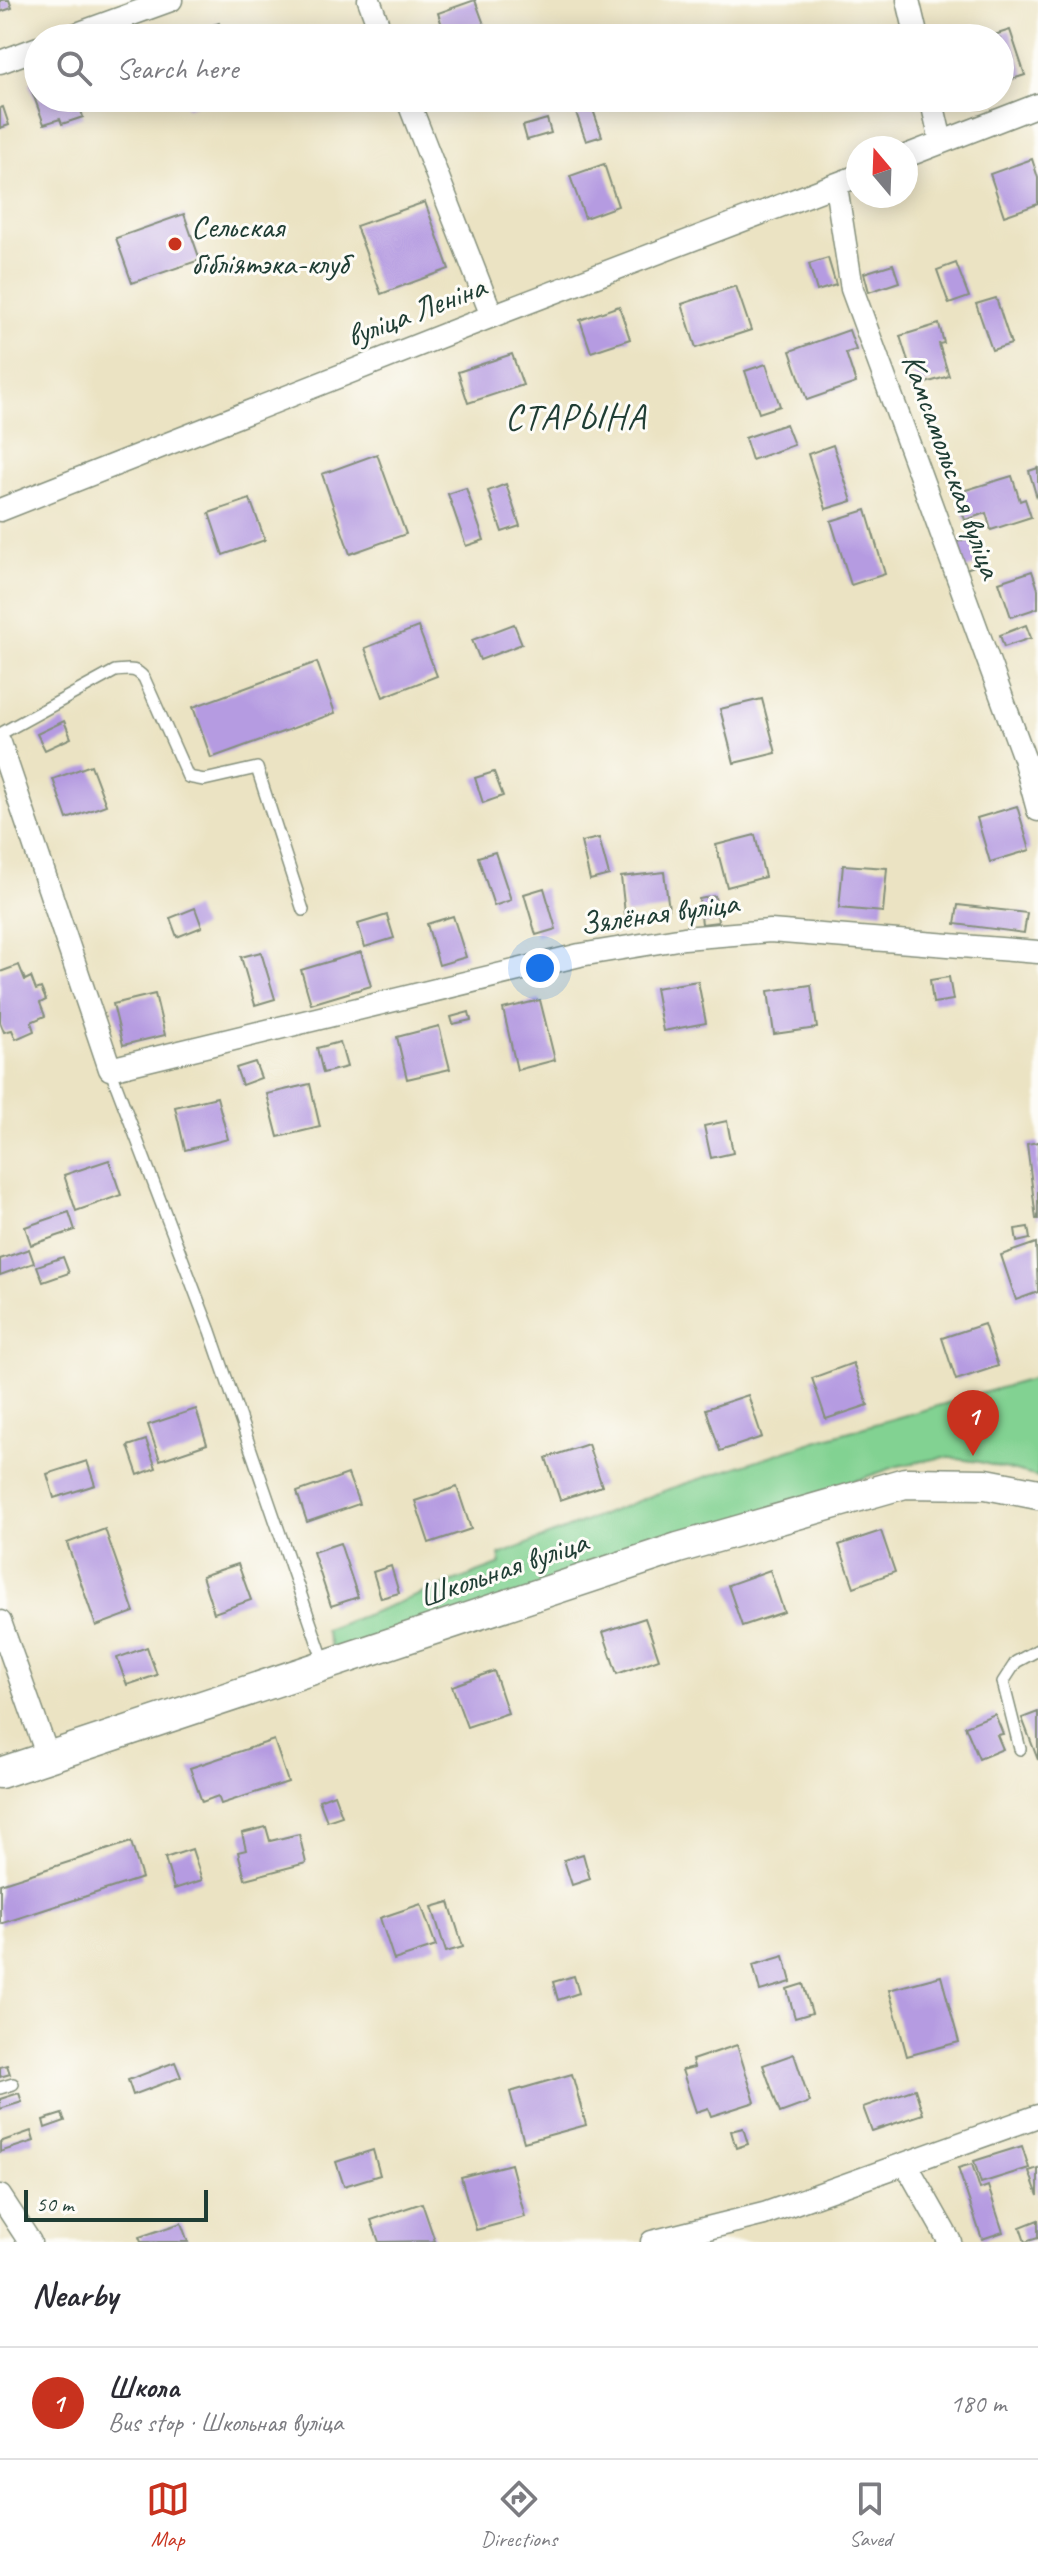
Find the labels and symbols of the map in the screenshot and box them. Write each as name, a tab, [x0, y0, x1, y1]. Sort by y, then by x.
north arrow	[846, 136, 918, 208]
place label: Сельская бібліятэка-клуб	[191, 206, 354, 284]
marker: Сельская бібліятэка-клуб	[166, 235, 184, 253]
street label: вуліца Леніна	[341, 265, 493, 356]
street label: Камсамольская вуліца	[892, 348, 1012, 586]
district label: СТАРЫНА	[505, 394, 647, 440]
street label: Зялёная вуліца	[577, 881, 743, 944]
your location	[520, 948, 560, 988]
pin: 1	[947, 1390, 999, 1456]
street label: Школьная вуліца	[413, 1520, 595, 1617]
scale bar	[24, 2186, 208, 2222]

